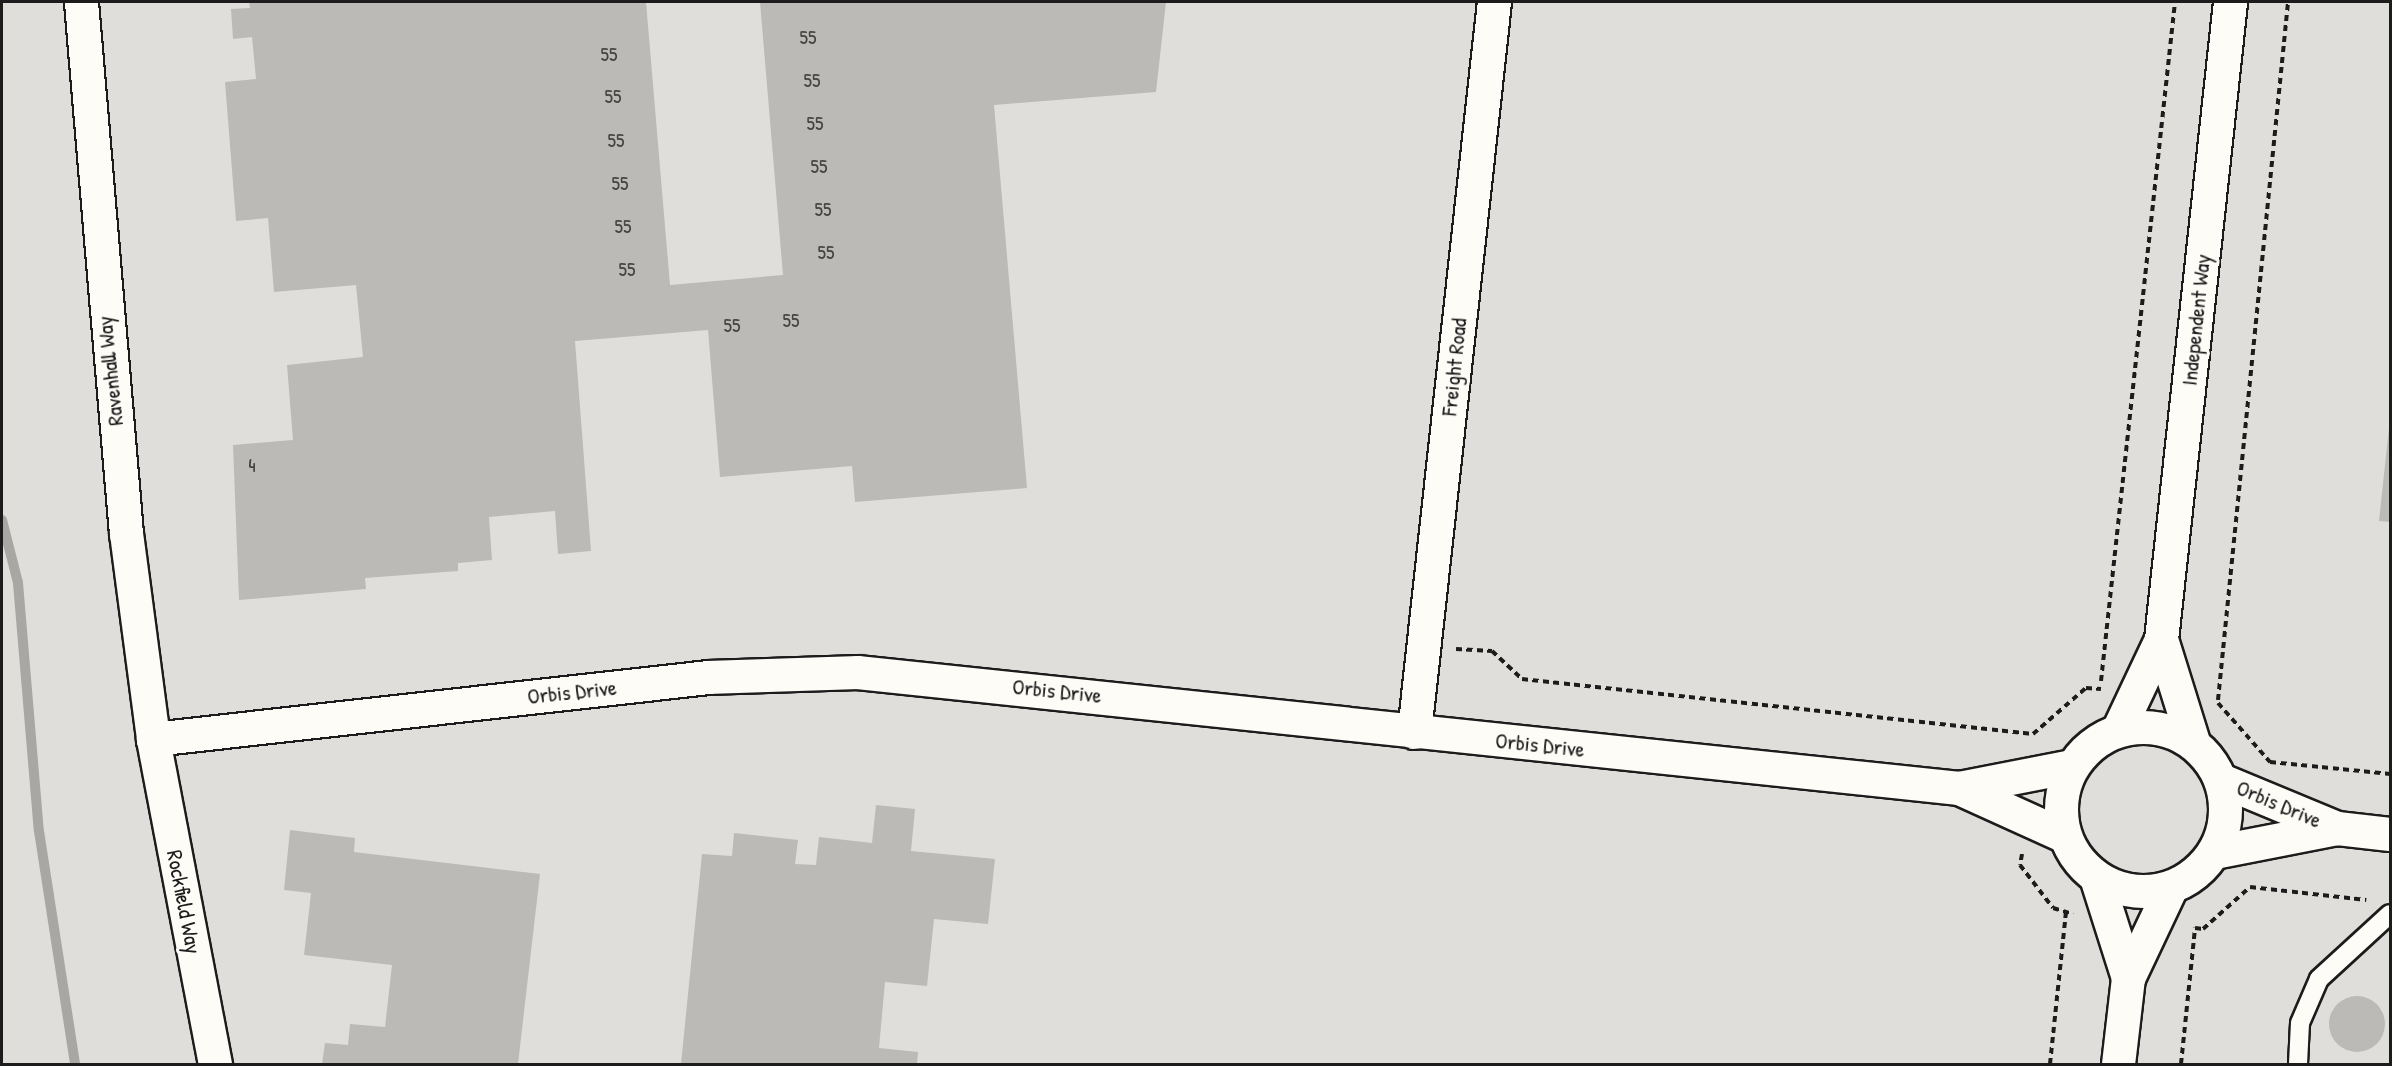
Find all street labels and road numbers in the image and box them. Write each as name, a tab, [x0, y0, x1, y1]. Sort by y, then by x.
street label: Independent Way	[2176, 253, 2216, 387]
street label: Ravenhall Way	[91, 315, 129, 427]
street label: Freight Road	[1436, 317, 1472, 417]
street label: Orbis Drive	[1011, 673, 1103, 709]
street label: Orbis Drive	[526, 674, 618, 710]
street label: Orbis Drive	[1494, 727, 1586, 763]
street label: Orbis Drive	[2233, 774, 2325, 834]
street label: Rockfield Way	[161, 848, 207, 956]

